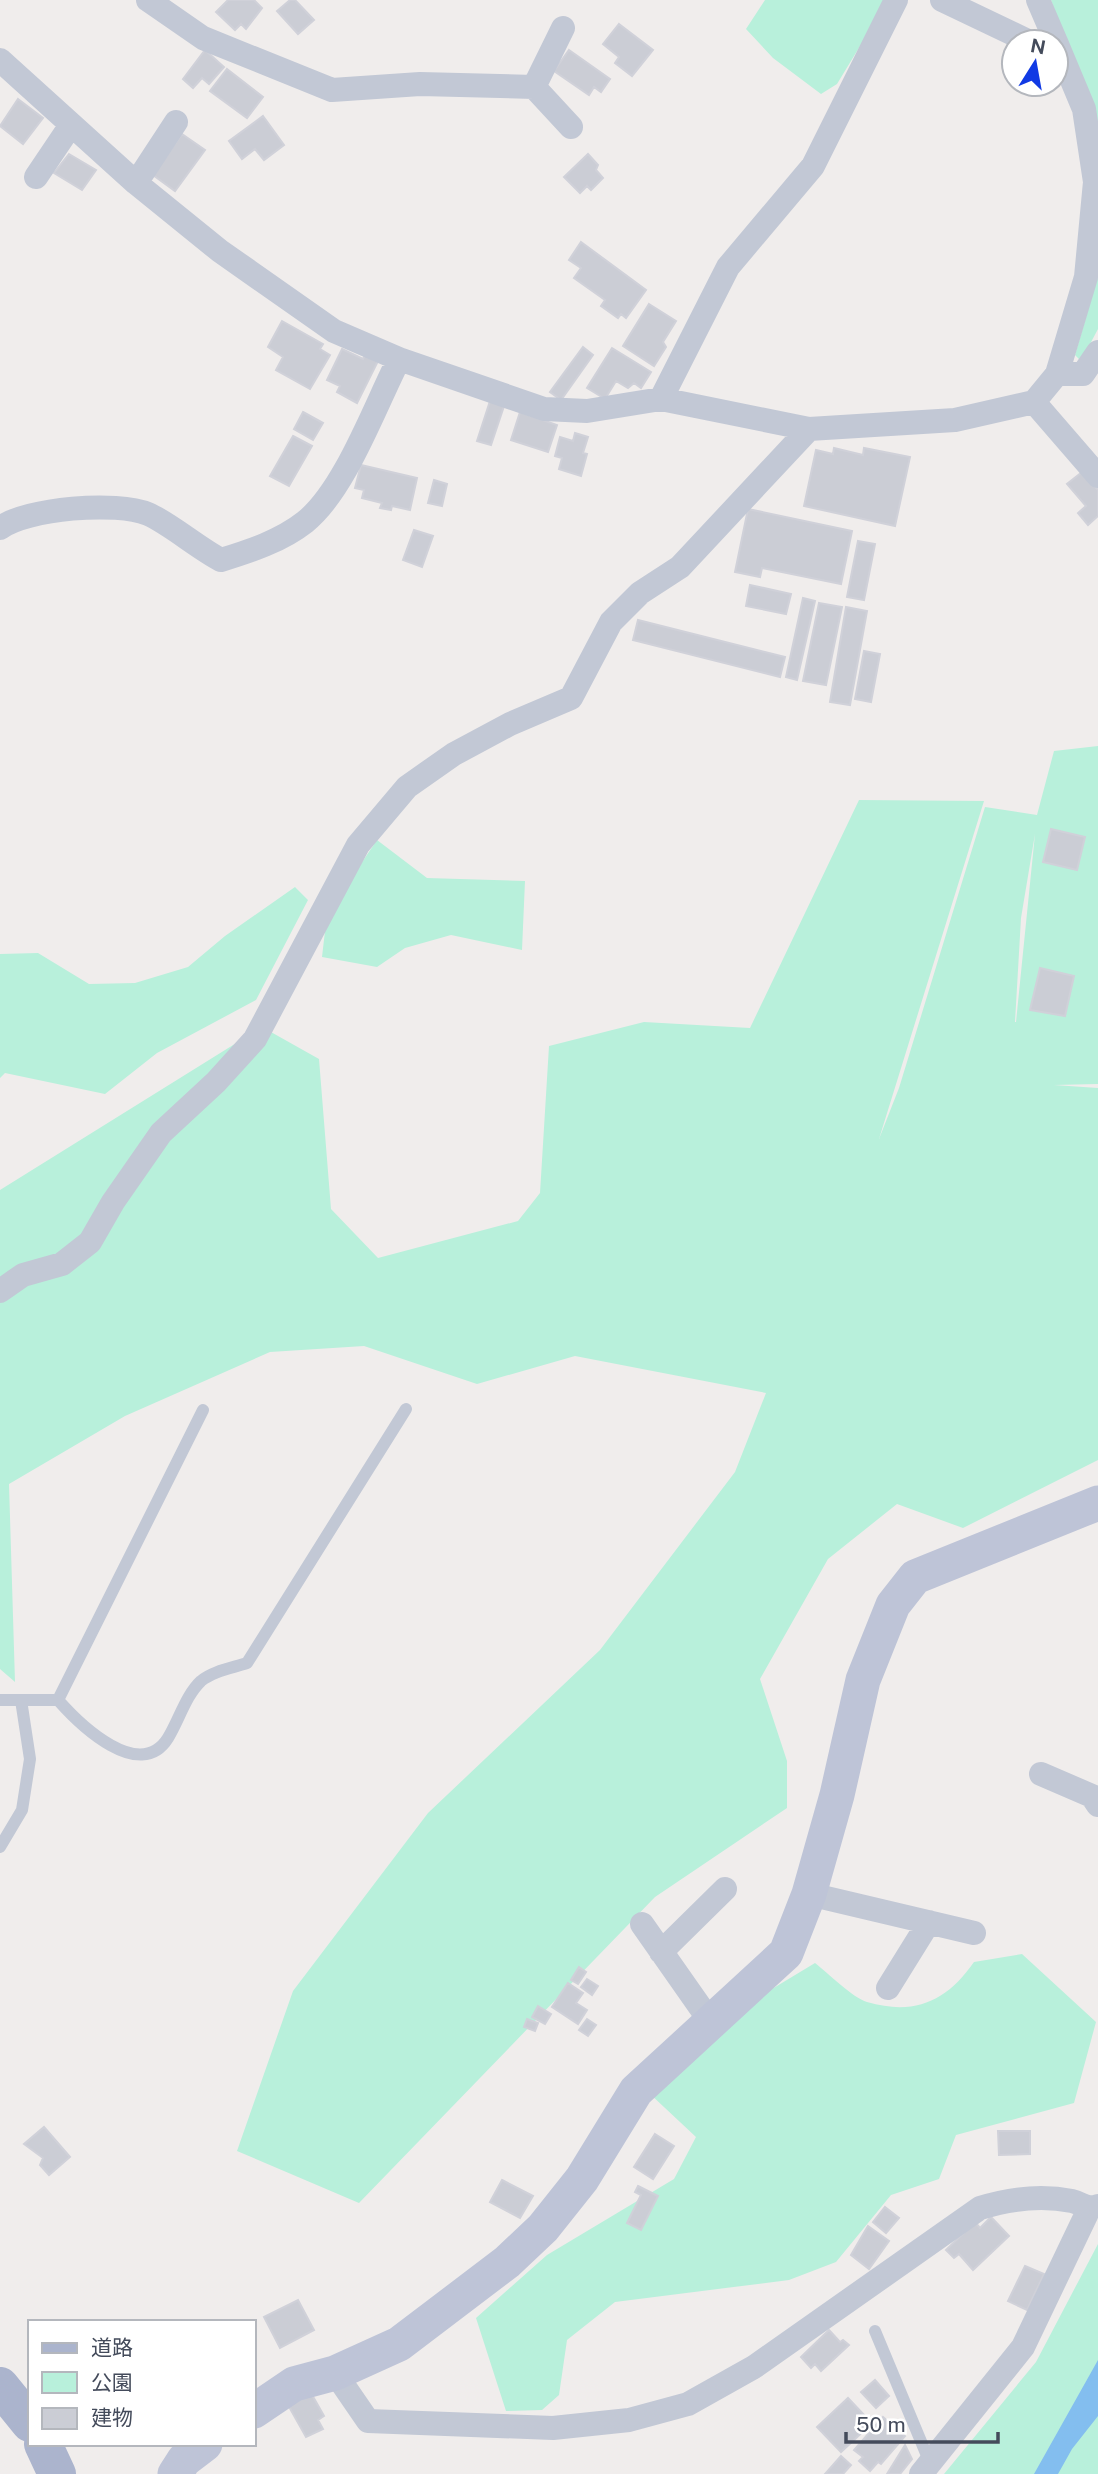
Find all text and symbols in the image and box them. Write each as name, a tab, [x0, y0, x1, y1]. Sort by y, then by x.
north arrow	[1000, 28, 1070, 98]
text: N	[1029, 34, 1048, 59]
legend	[28, 2320, 256, 2446]
text: 道路	[91, 2335, 133, 2360]
text: 公園	[91, 2370, 133, 2395]
scale bar	[846, 2400, 998, 2444]
text: 建物	[91, 2405, 133, 2430]
text: 50 m	[856, 2412, 906, 2437]

